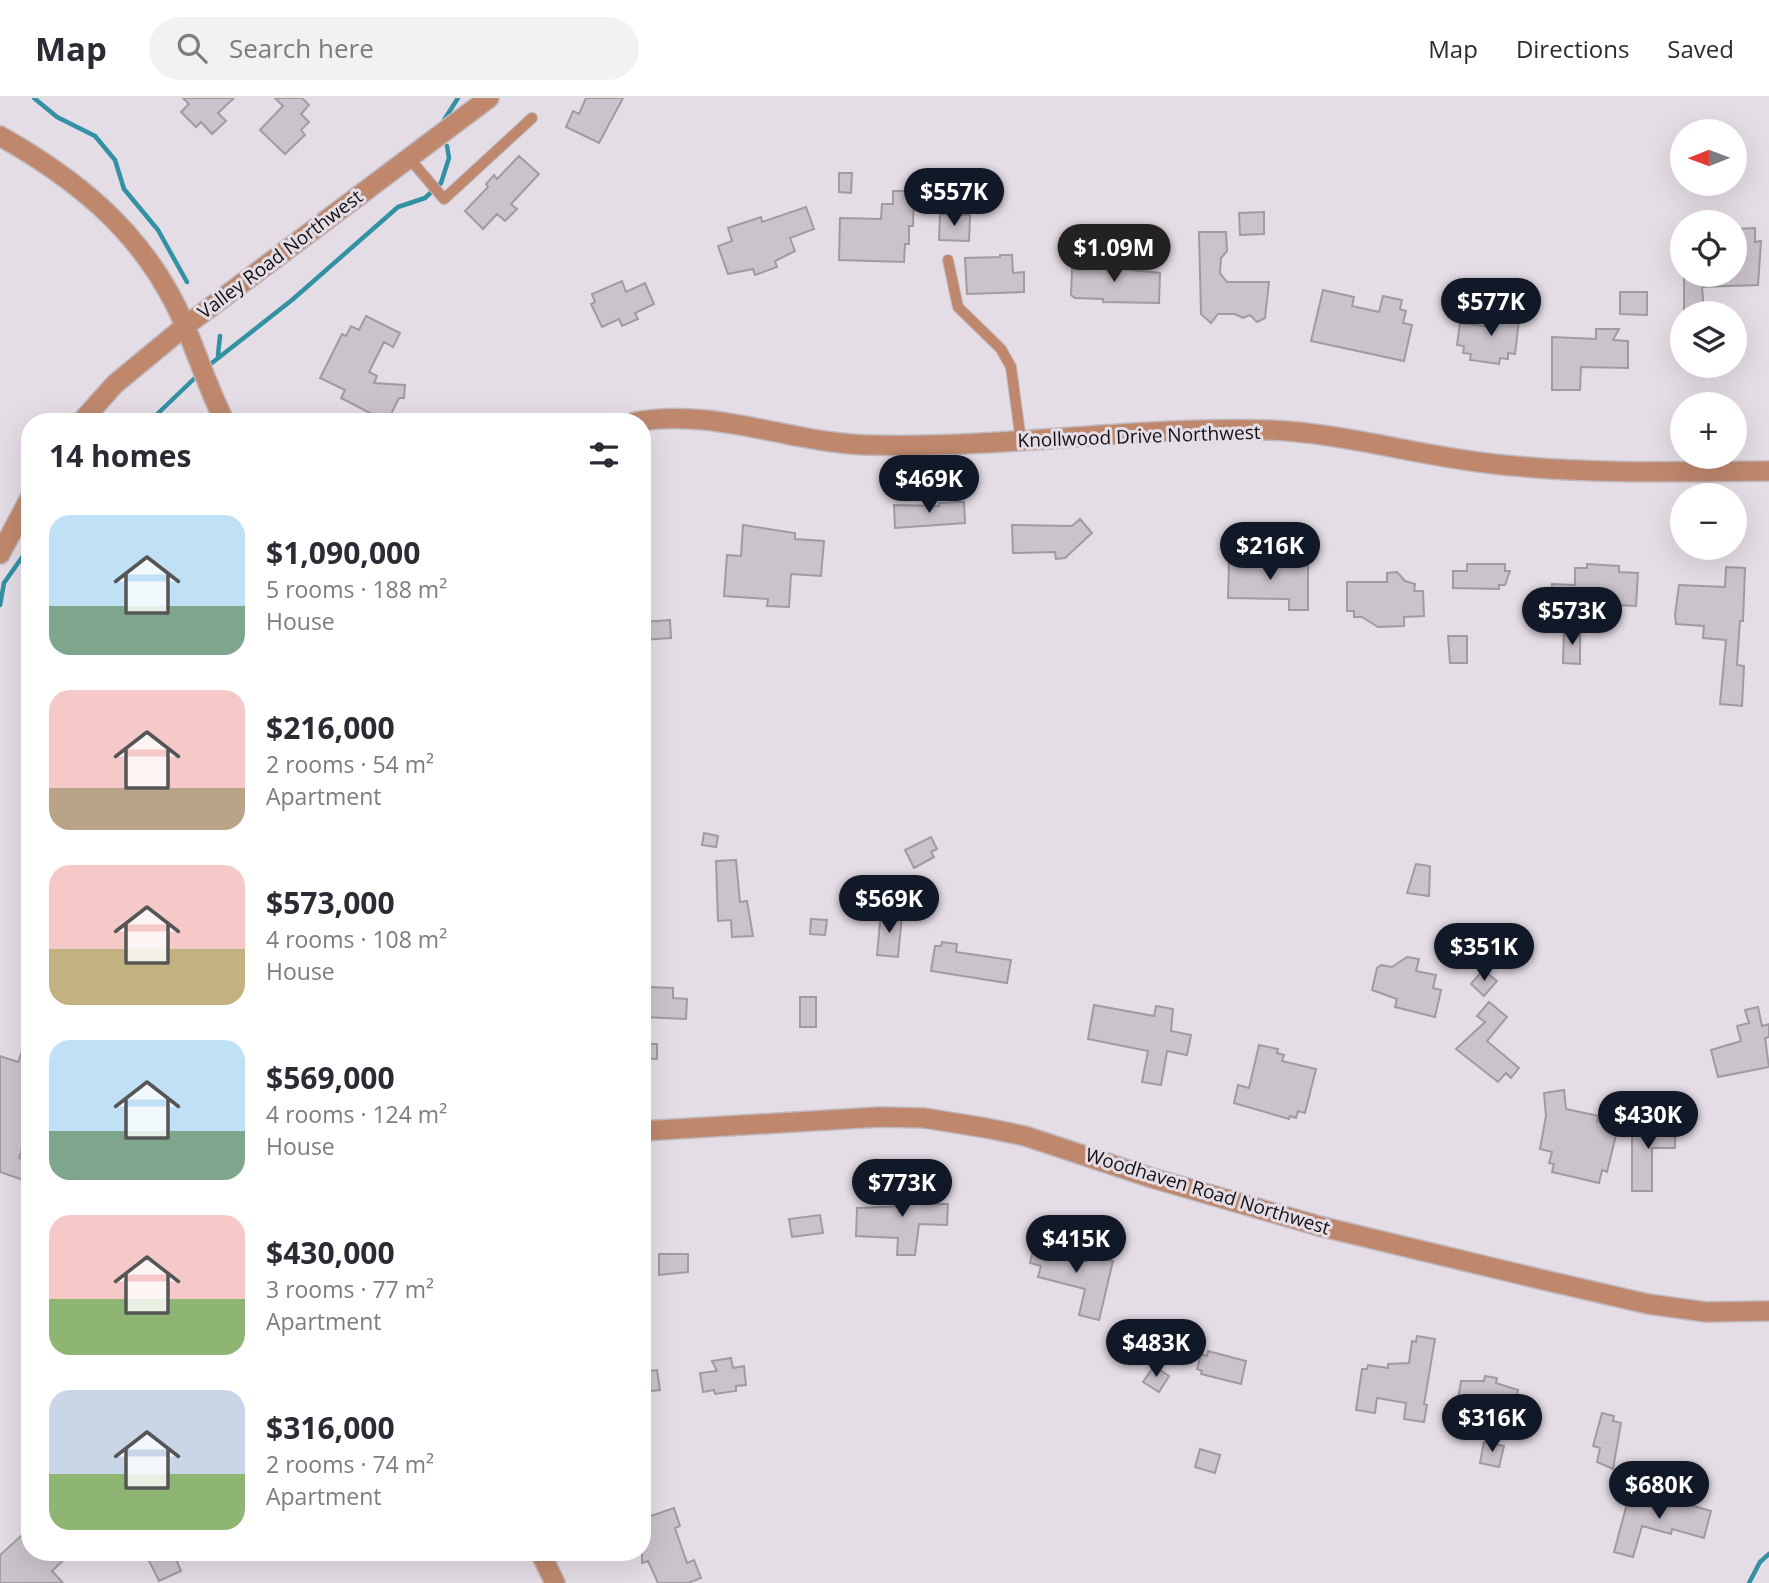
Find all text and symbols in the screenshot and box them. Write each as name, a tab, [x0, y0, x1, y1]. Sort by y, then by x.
search box	[149, 17, 639, 80]
text: Map	[35, 26, 107, 71]
icon: search	[173, 29, 211, 67]
text: Search here	[229, 30, 374, 66]
text: Map	[1428, 32, 1478, 65]
text: Directions	[1516, 32, 1629, 65]
text: Saved	[1667, 32, 1734, 65]
north arrow	[1670, 119, 1746, 196]
map controls	[1670, 119, 1747, 560]
pin: $557K	[905, 169, 1003, 228]
text: $557K	[920, 175, 988, 207]
street label: Valley Road Northwest	[192, 183, 368, 325]
button: locate	[1670, 210, 1747, 287]
pin: $1.09M	[1057, 225, 1171, 284]
text: $1.09M	[1074, 231, 1154, 263]
pin: $577K	[1442, 278, 1540, 338]
text: $577K	[1457, 285, 1525, 317]
button: layers	[1670, 301, 1747, 378]
button: +	[1670, 392, 1747, 469]
street label: Knollwood Drive Northwest	[1017, 419, 1261, 453]
text: 14 homes	[49, 435, 192, 476]
icon: filters	[585, 436, 623, 474]
pin: $469K	[880, 456, 978, 515]
text: $469K	[895, 462, 963, 494]
button: −	[1670, 483, 1747, 560]
pin: $216K	[1221, 522, 1319, 582]
text: $216K	[1236, 529, 1304, 561]
text: $1,090,000	[266, 532, 420, 573]
icon: home	[105, 543, 189, 627]
text: 5 rooms · 188 m²	[266, 573, 447, 605]
pin: $573K	[1523, 588, 1621, 647]
text: $573K	[1538, 594, 1606, 626]
text: House	[266, 605, 335, 637]
text: $216,000	[266, 707, 395, 748]
icon: home	[105, 718, 189, 802]
text: 2 rooms · 54 m²	[266, 748, 434, 780]
text: Apartment	[266, 780, 382, 812]
pin: $569K	[840, 876, 938, 935]
text: $573,000	[266, 882, 395, 923]
text: $569K	[855, 882, 923, 914]
icon: home	[105, 893, 189, 977]
text: 4 rooms · 108 m²	[266, 923, 447, 955]
pin: $351K	[1435, 924, 1533, 983]
text: $351K	[1450, 930, 1518, 962]
text: House	[266, 955, 335, 987]
text: $569,000	[266, 1057, 395, 1098]
icon: home	[105, 1068, 189, 1152]
pin: $430K	[1599, 1091, 1697, 1151]
text: 4 rooms · 124 m²	[266, 1098, 447, 1130]
text: $430K	[1614, 1098, 1682, 1130]
text: House	[266, 1130, 335, 1162]
street label: Woodhaven Road Northwest	[1083, 1141, 1334, 1241]
pin: $773K	[853, 1160, 951, 1219]
text: $773K	[868, 1166, 936, 1198]
pin: $415K	[1027, 1216, 1125, 1275]
text: $415K	[1042, 1222, 1110, 1254]
text: $430,000	[266, 1232, 395, 1273]
icon: home	[105, 1243, 189, 1327]
text: 3 rooms · 77 m²	[266, 1273, 434, 1305]
text: Apartment	[266, 1305, 382, 1337]
pin: $483K	[1107, 1320, 1205, 1379]
text: $483K	[1122, 1326, 1190, 1358]
pin: $316K	[1443, 1394, 1541, 1454]
text: $316K	[1458, 1401, 1526, 1433]
text: $316,000	[266, 1407, 395, 1448]
icon: home	[105, 1418, 189, 1502]
text: 2 rooms · 74 m²	[266, 1448, 434, 1480]
pin: $680K	[1610, 1462, 1708, 1521]
text: $680K	[1625, 1468, 1693, 1500]
text: Apartment	[266, 1480, 382, 1512]

